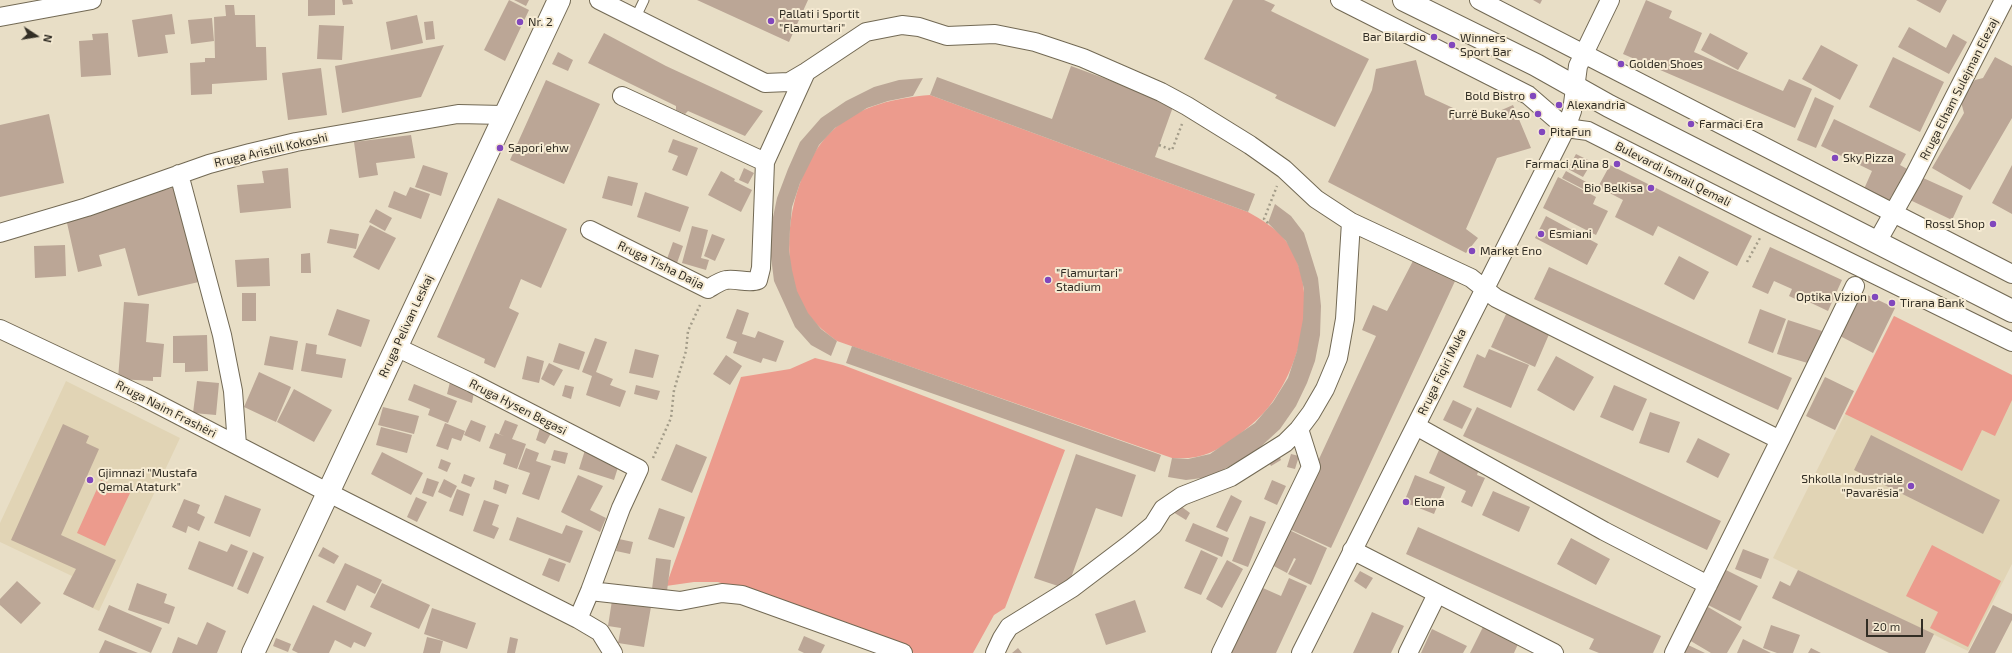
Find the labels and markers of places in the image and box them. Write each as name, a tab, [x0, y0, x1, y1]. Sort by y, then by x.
place label: Pallati i Sportit "Flamurtari"	[779, 7, 860, 35]
place label: Nr. 2	[528, 15, 553, 29]
marker: Pallati i Sportit "Flamurtari"	[766, 16, 776, 26]
marker: Nr. 2	[515, 17, 525, 27]
place label: Bar Bilardio	[1363, 30, 1426, 44]
place label: Winners Sport Bar	[1460, 31, 1511, 59]
marker: Bar Bilardio	[1429, 32, 1439, 42]
marker: Winners Sport Bar	[1447, 40, 1457, 50]
place label: Golden Shoes	[1629, 57, 1703, 71]
marker: Golden Shoes	[1616, 59, 1626, 69]
place label: Bold Bistro	[1465, 89, 1525, 103]
marker: Bold Bistro	[1528, 91, 1538, 101]
place label: Alexandria	[1567, 98, 1626, 112]
marker: Alexandria	[1554, 100, 1564, 110]
place label: Furrë Buke Aso	[1449, 107, 1530, 121]
marker: Furrë Buke Aso	[1533, 109, 1543, 119]
place label: Farmaci Era	[1699, 117, 1763, 131]
marker: Farmaci Era	[1686, 119, 1696, 129]
place label: PitaFun	[1550, 125, 1591, 139]
marker: PitaFun	[1537, 127, 1547, 137]
place label: Sapori ehw	[508, 141, 569, 155]
marker: Sapori ehw	[495, 143, 505, 153]
place label: Sky Pizza	[1843, 151, 1894, 165]
marker: Sky Pizza	[1830, 153, 1840, 163]
place label: Farmaci Alina 8	[1525, 157, 1609, 171]
marker: Farmaci Alina 8	[1612, 159, 1622, 169]
place label: Bio Belkisa	[1584, 181, 1643, 195]
marker: Bio Belkisa	[1646, 183, 1656, 193]
place label: Rossl Shop	[1925, 217, 1985, 231]
marker: Rossl Shop	[1988, 219, 1998, 229]
place label: Esmiani	[1549, 227, 1592, 241]
marker: Esmiani	[1536, 229, 1546, 239]
place label: Market Eno	[1480, 244, 1542, 258]
marker: Market Eno	[1467, 246, 1477, 256]
place label: "Flamurtari" Stadium	[1056, 266, 1122, 294]
marker: "Flamurtari" Stadium	[1043, 275, 1053, 285]
place label: Optika Vizion	[1796, 290, 1867, 304]
marker: Optika Vizion	[1870, 292, 1880, 302]
place label: Tirana Bank	[1900, 296, 1965, 310]
marker: Tirana Bank	[1887, 298, 1897, 308]
place label: Gjimnazi "Mustafa Qemal Ataturk"	[98, 466, 197, 494]
place label: Shkolla Industriale "Pavarësia"	[1801, 472, 1903, 500]
marker: Gjimnazi "Mustafa Qemal Ataturk"	[85, 475, 95, 485]
marker: Shkolla Industriale "Pavarësia"	[1906, 481, 1916, 491]
place label: Elona	[1414, 495, 1445, 509]
marker: Elona	[1401, 497, 1411, 507]

